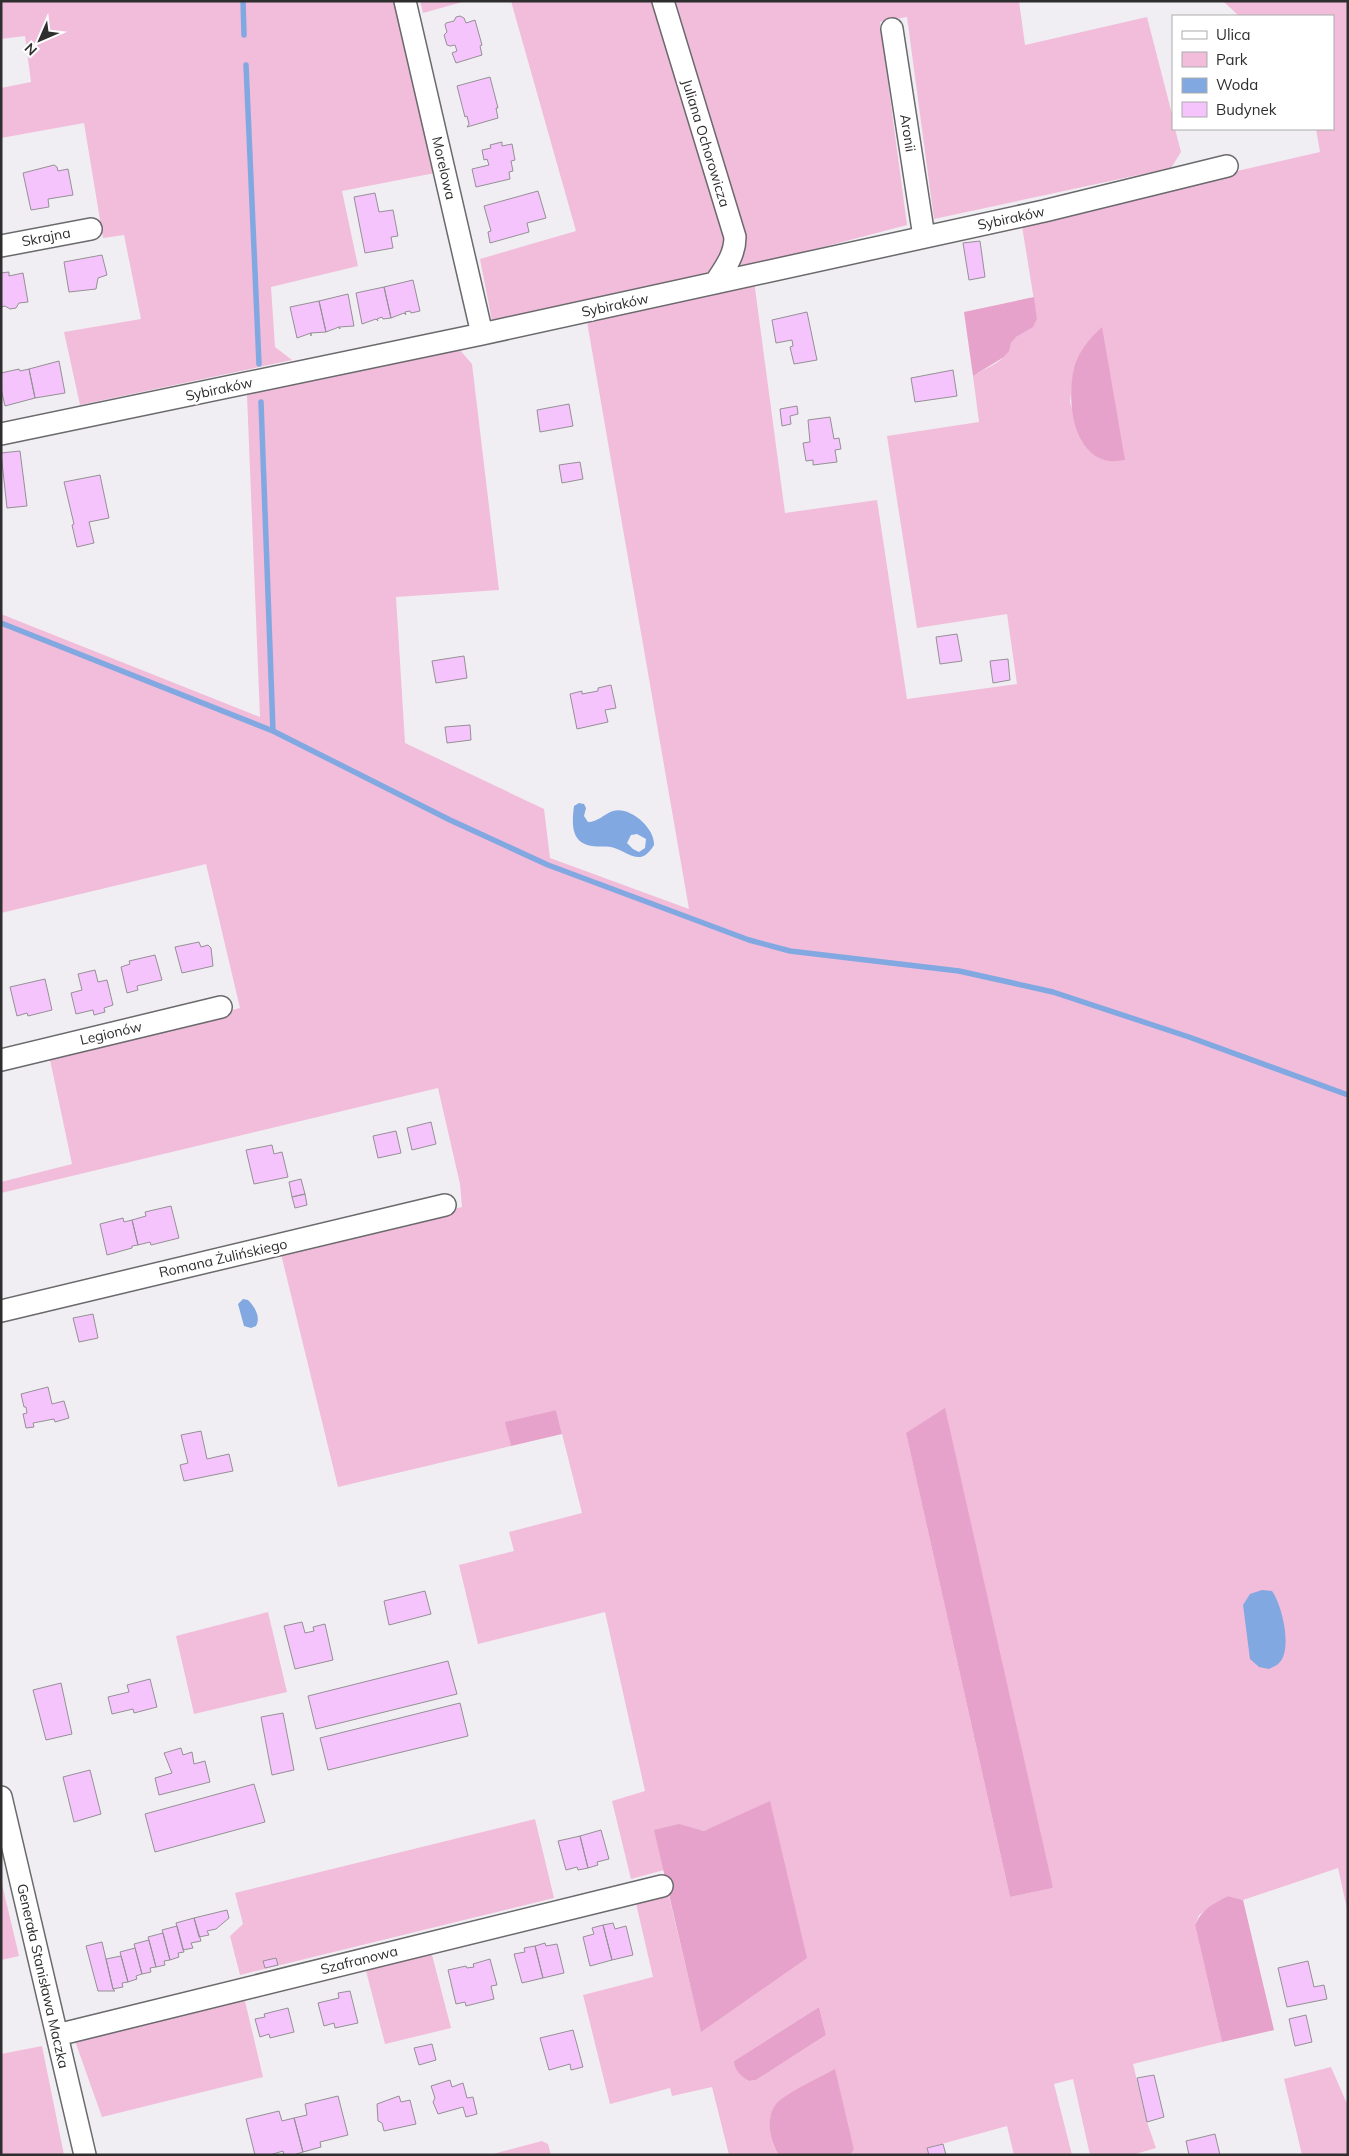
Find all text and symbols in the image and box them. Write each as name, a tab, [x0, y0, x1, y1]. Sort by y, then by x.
north arrow	[15, 15, 65, 65]
legend	[1172, 15, 1334, 130]
text: Ulica	[1216, 25, 1250, 44]
text: N	[21, 39, 41, 59]
text: Park	[1216, 50, 1248, 69]
text: Woda	[1216, 75, 1258, 94]
street label: Juliana Ochorowicza	[678, 77, 734, 209]
text: Budynek	[1216, 100, 1277, 119]
street label: Aronii	[896, 113, 920, 153]
street label: Morelowa	[428, 135, 460, 201]
street label: Sybiraków	[976, 202, 1046, 234]
street label: Skrajna	[20, 223, 72, 251]
street label: Sybiraków	[580, 289, 650, 321]
street label: Sybiraków	[184, 373, 254, 405]
street label: Legionów	[78, 1017, 144, 1049]
street label: Romana Żulińskiego	[157, 1234, 289, 1282]
street label: Generała Stanisława Maczka	[13, 1882, 73, 2070]
street label: Szafranowa	[319, 1942, 399, 1978]

